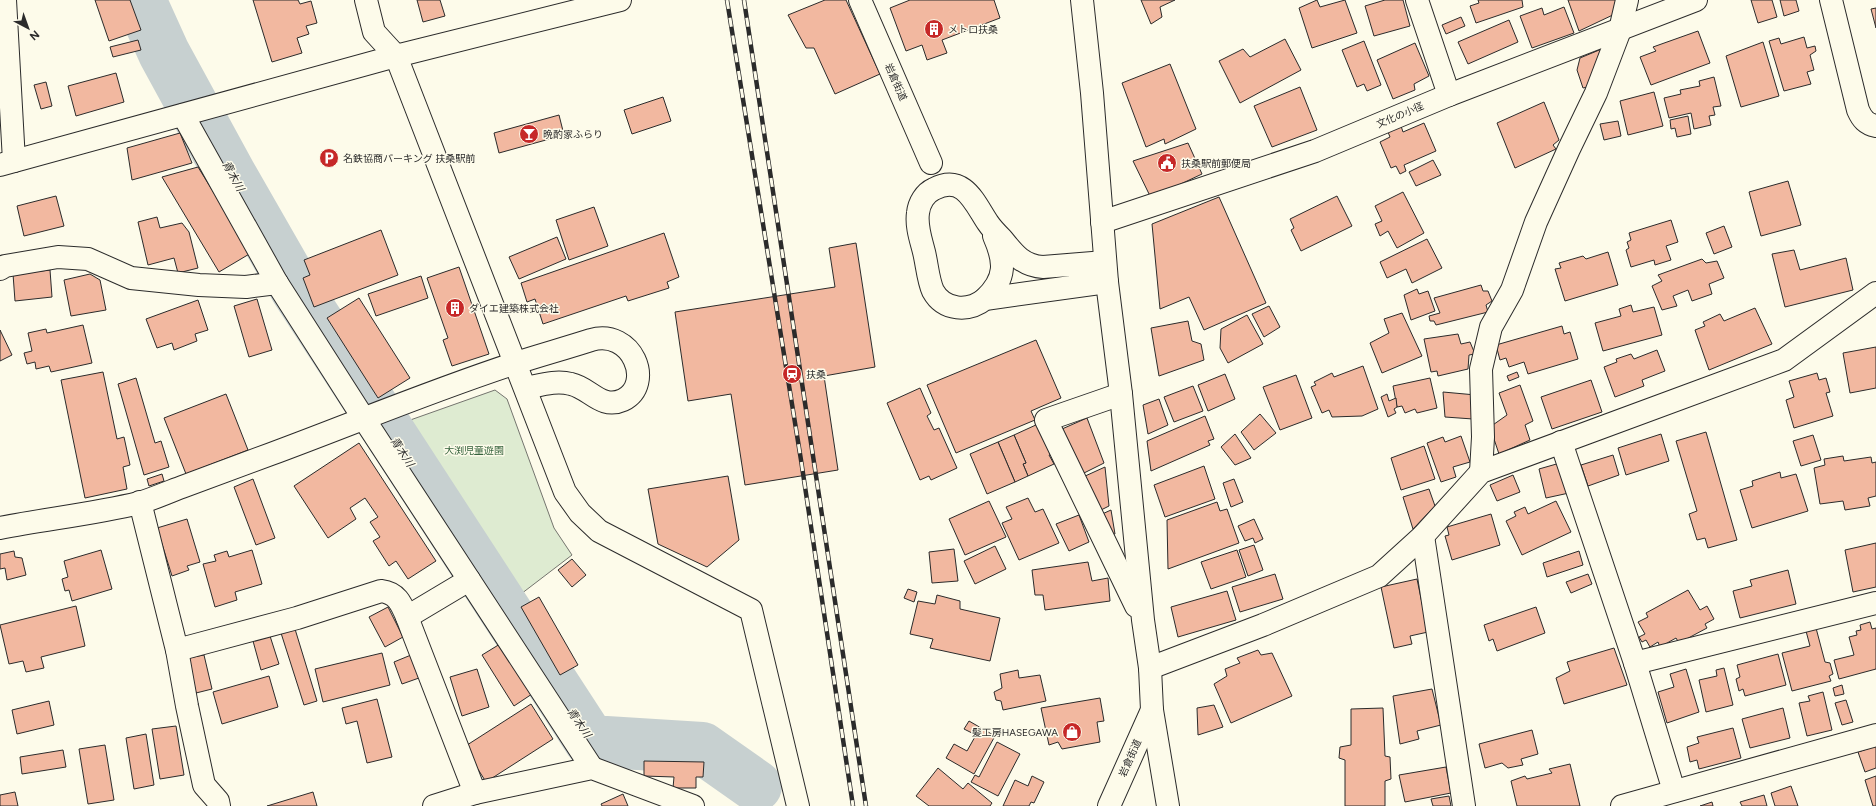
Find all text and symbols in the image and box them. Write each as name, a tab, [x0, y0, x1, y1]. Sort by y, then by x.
north arrow	[8, 8, 48, 48]
building icon: メトロ扶桑	[923, 18, 945, 40]
place label: メトロ扶桑	[948, 23, 998, 36]
text: N	[27, 27, 42, 43]
street label: 岩倉街道	[882, 61, 910, 103]
street label: 文化の小径	[1374, 99, 1426, 131]
bar icon: 晩酌家ふらり	[518, 123, 540, 145]
place label: 晩酌家ふらり	[543, 128, 603, 141]
parking icon: 名鉄協商パーキング 扶桑駅前	[318, 147, 340, 169]
place label: 名鉄協商パーキング 扶桑駅前	[343, 152, 475, 165]
public building icon: 扶桑駅前郵便局	[1156, 152, 1178, 174]
place label: 扶桑駅前郵便局	[1181, 157, 1251, 170]
water label: 青木川	[219, 158, 247, 194]
building icon: ダイエ建築株式会社	[444, 297, 466, 319]
place label: ダイエ建築株式会社	[469, 302, 559, 315]
station icon: 扶桑	[781, 363, 803, 385]
place label: 扶桑	[806, 368, 826, 381]
water label: 青木川	[388, 435, 417, 470]
park label: 大渕児童遊園	[444, 444, 504, 457]
water label: 青木川	[564, 706, 594, 741]
shop icon: 髪工房HASEGAWA	[1061, 721, 1083, 743]
place label: 髪工房HASEGAWA	[972, 726, 1058, 739]
street label: 岩倉街道	[1116, 737, 1144, 779]

